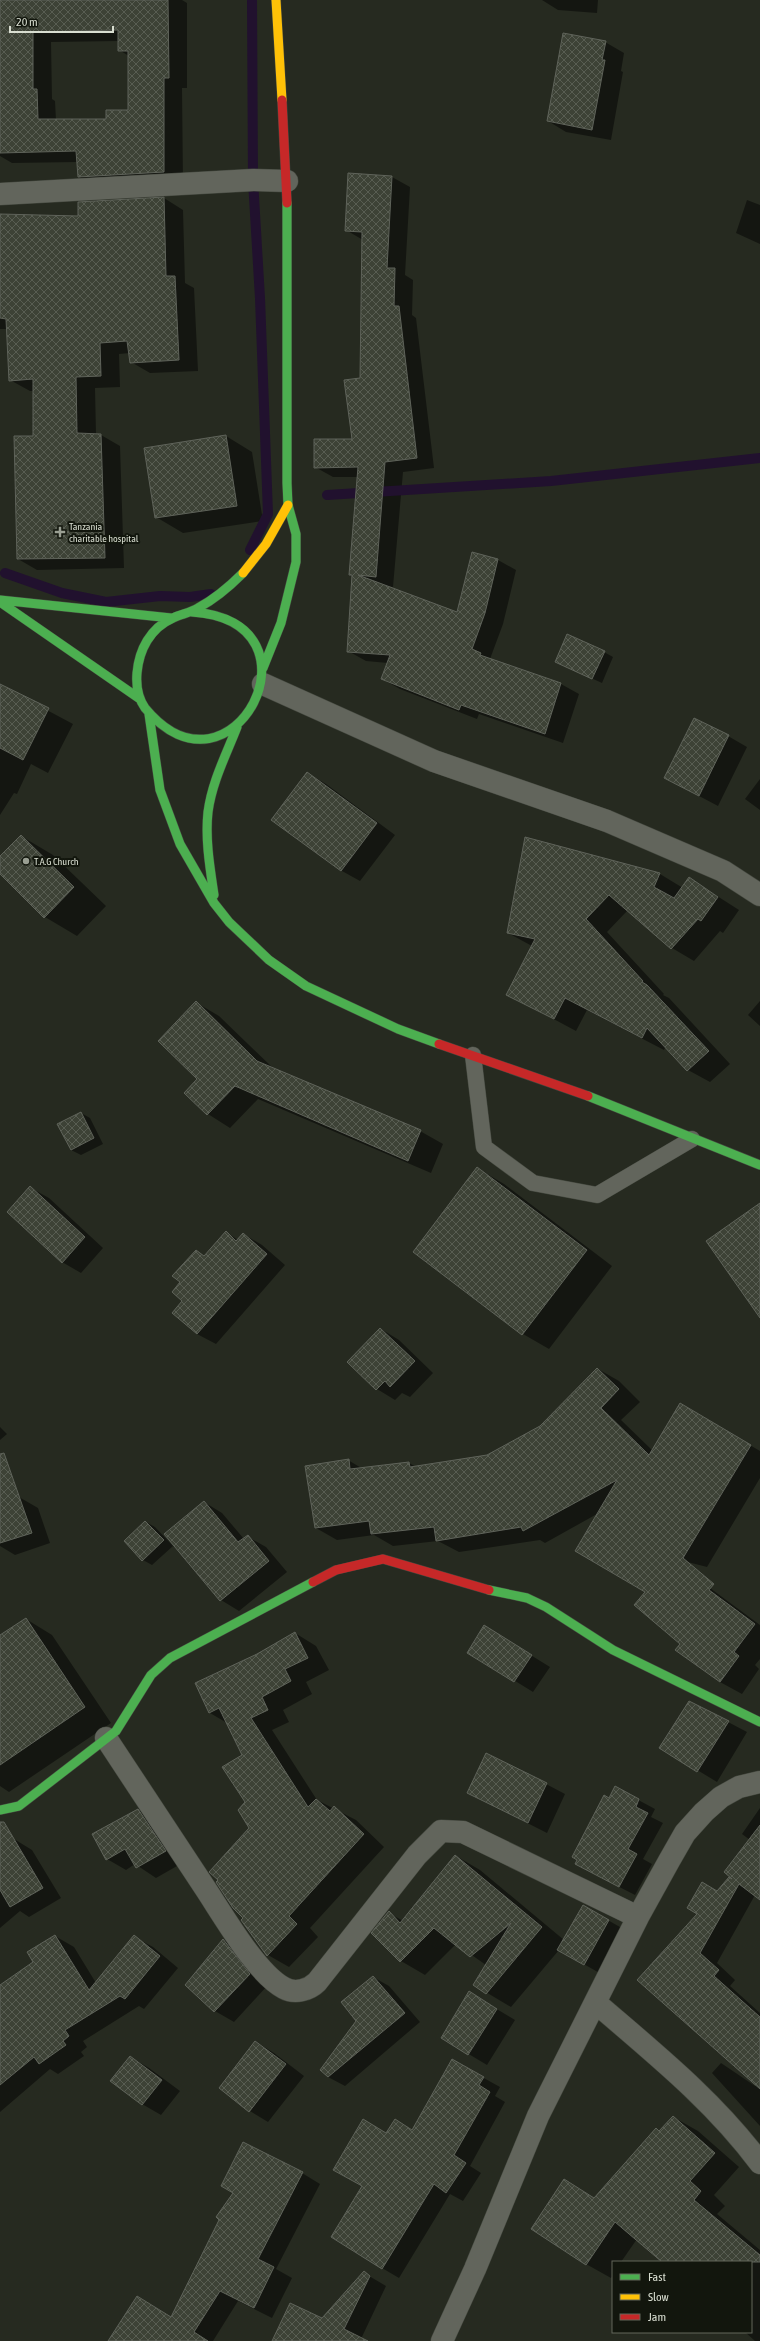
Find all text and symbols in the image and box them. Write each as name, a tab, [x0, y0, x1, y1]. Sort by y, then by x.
scale bar	[10, 8, 113, 34]
text: 20 m	[16, 15, 38, 29]
place label: Tanzania charitable hospital	[69, 521, 139, 544]
marker: Tanzania charitable hospital	[54, 526, 66, 538]
marker: T.A.G Church	[21, 856, 31, 866]
place label: T.A.G Church	[34, 856, 79, 867]
legend	[612, 2261, 752, 2333]
text: Fast	[648, 2270, 666, 2284]
text: Slow	[648, 2290, 669, 2304]
text: Jam	[648, 2310, 666, 2324]

